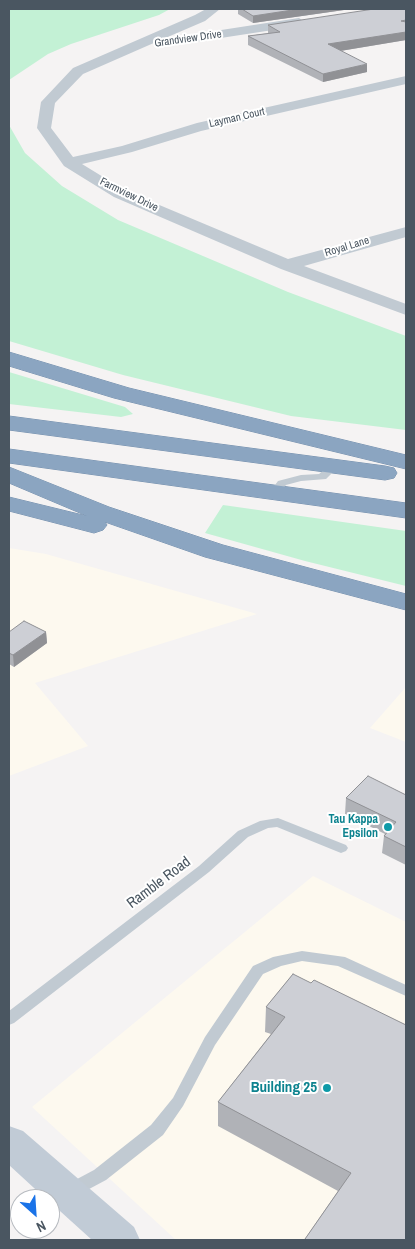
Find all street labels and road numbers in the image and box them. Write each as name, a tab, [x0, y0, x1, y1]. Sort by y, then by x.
street label: Grandview Drive	[154, 28, 222, 50]
street label: Layman Court	[208, 105, 266, 131]
street label: Farmview Drive	[98, 175, 160, 215]
street label: Royal Lane	[323, 234, 371, 260]
street label: Ramble Road	[124, 853, 194, 913]

